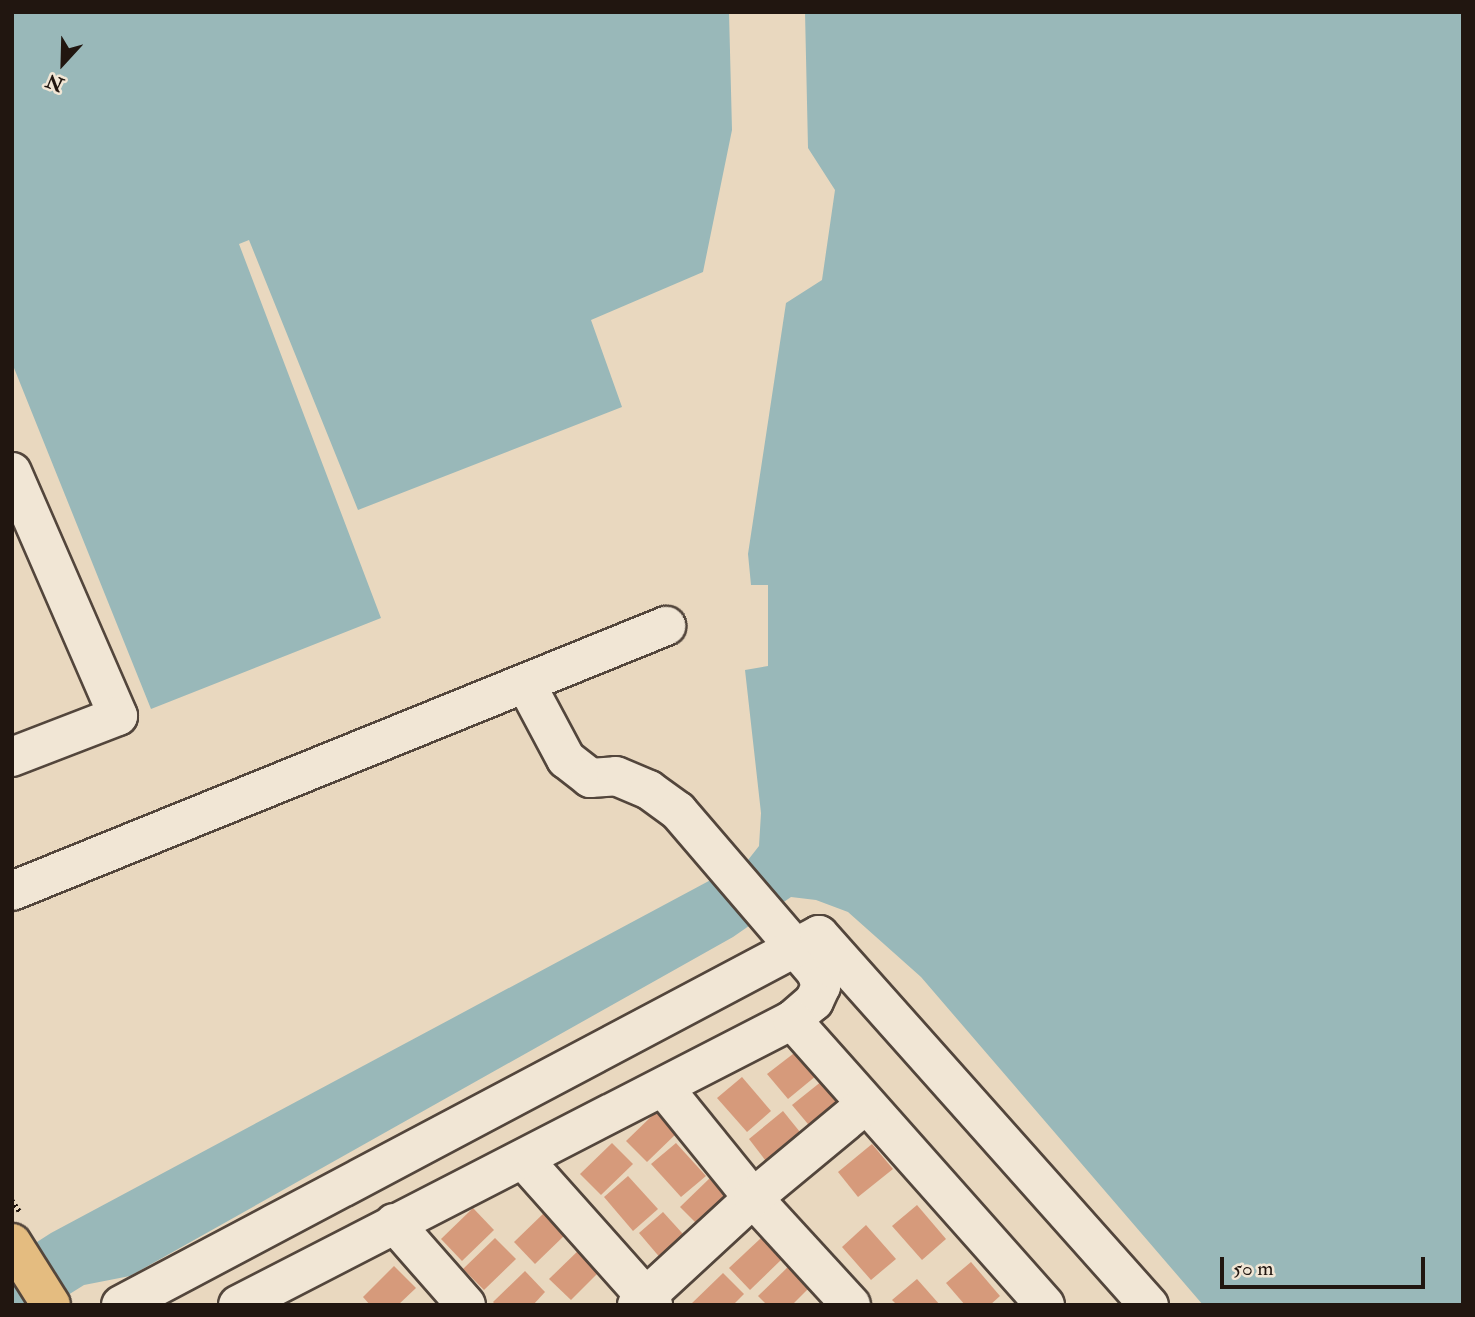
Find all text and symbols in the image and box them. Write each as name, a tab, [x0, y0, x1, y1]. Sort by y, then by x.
north arrow	[28, 28, 98, 98]
text: N	[43, 68, 68, 97]
scale bar	[1223, 1244, 1428, 1288]
text: 50 m	[1233, 1255, 1274, 1282]

